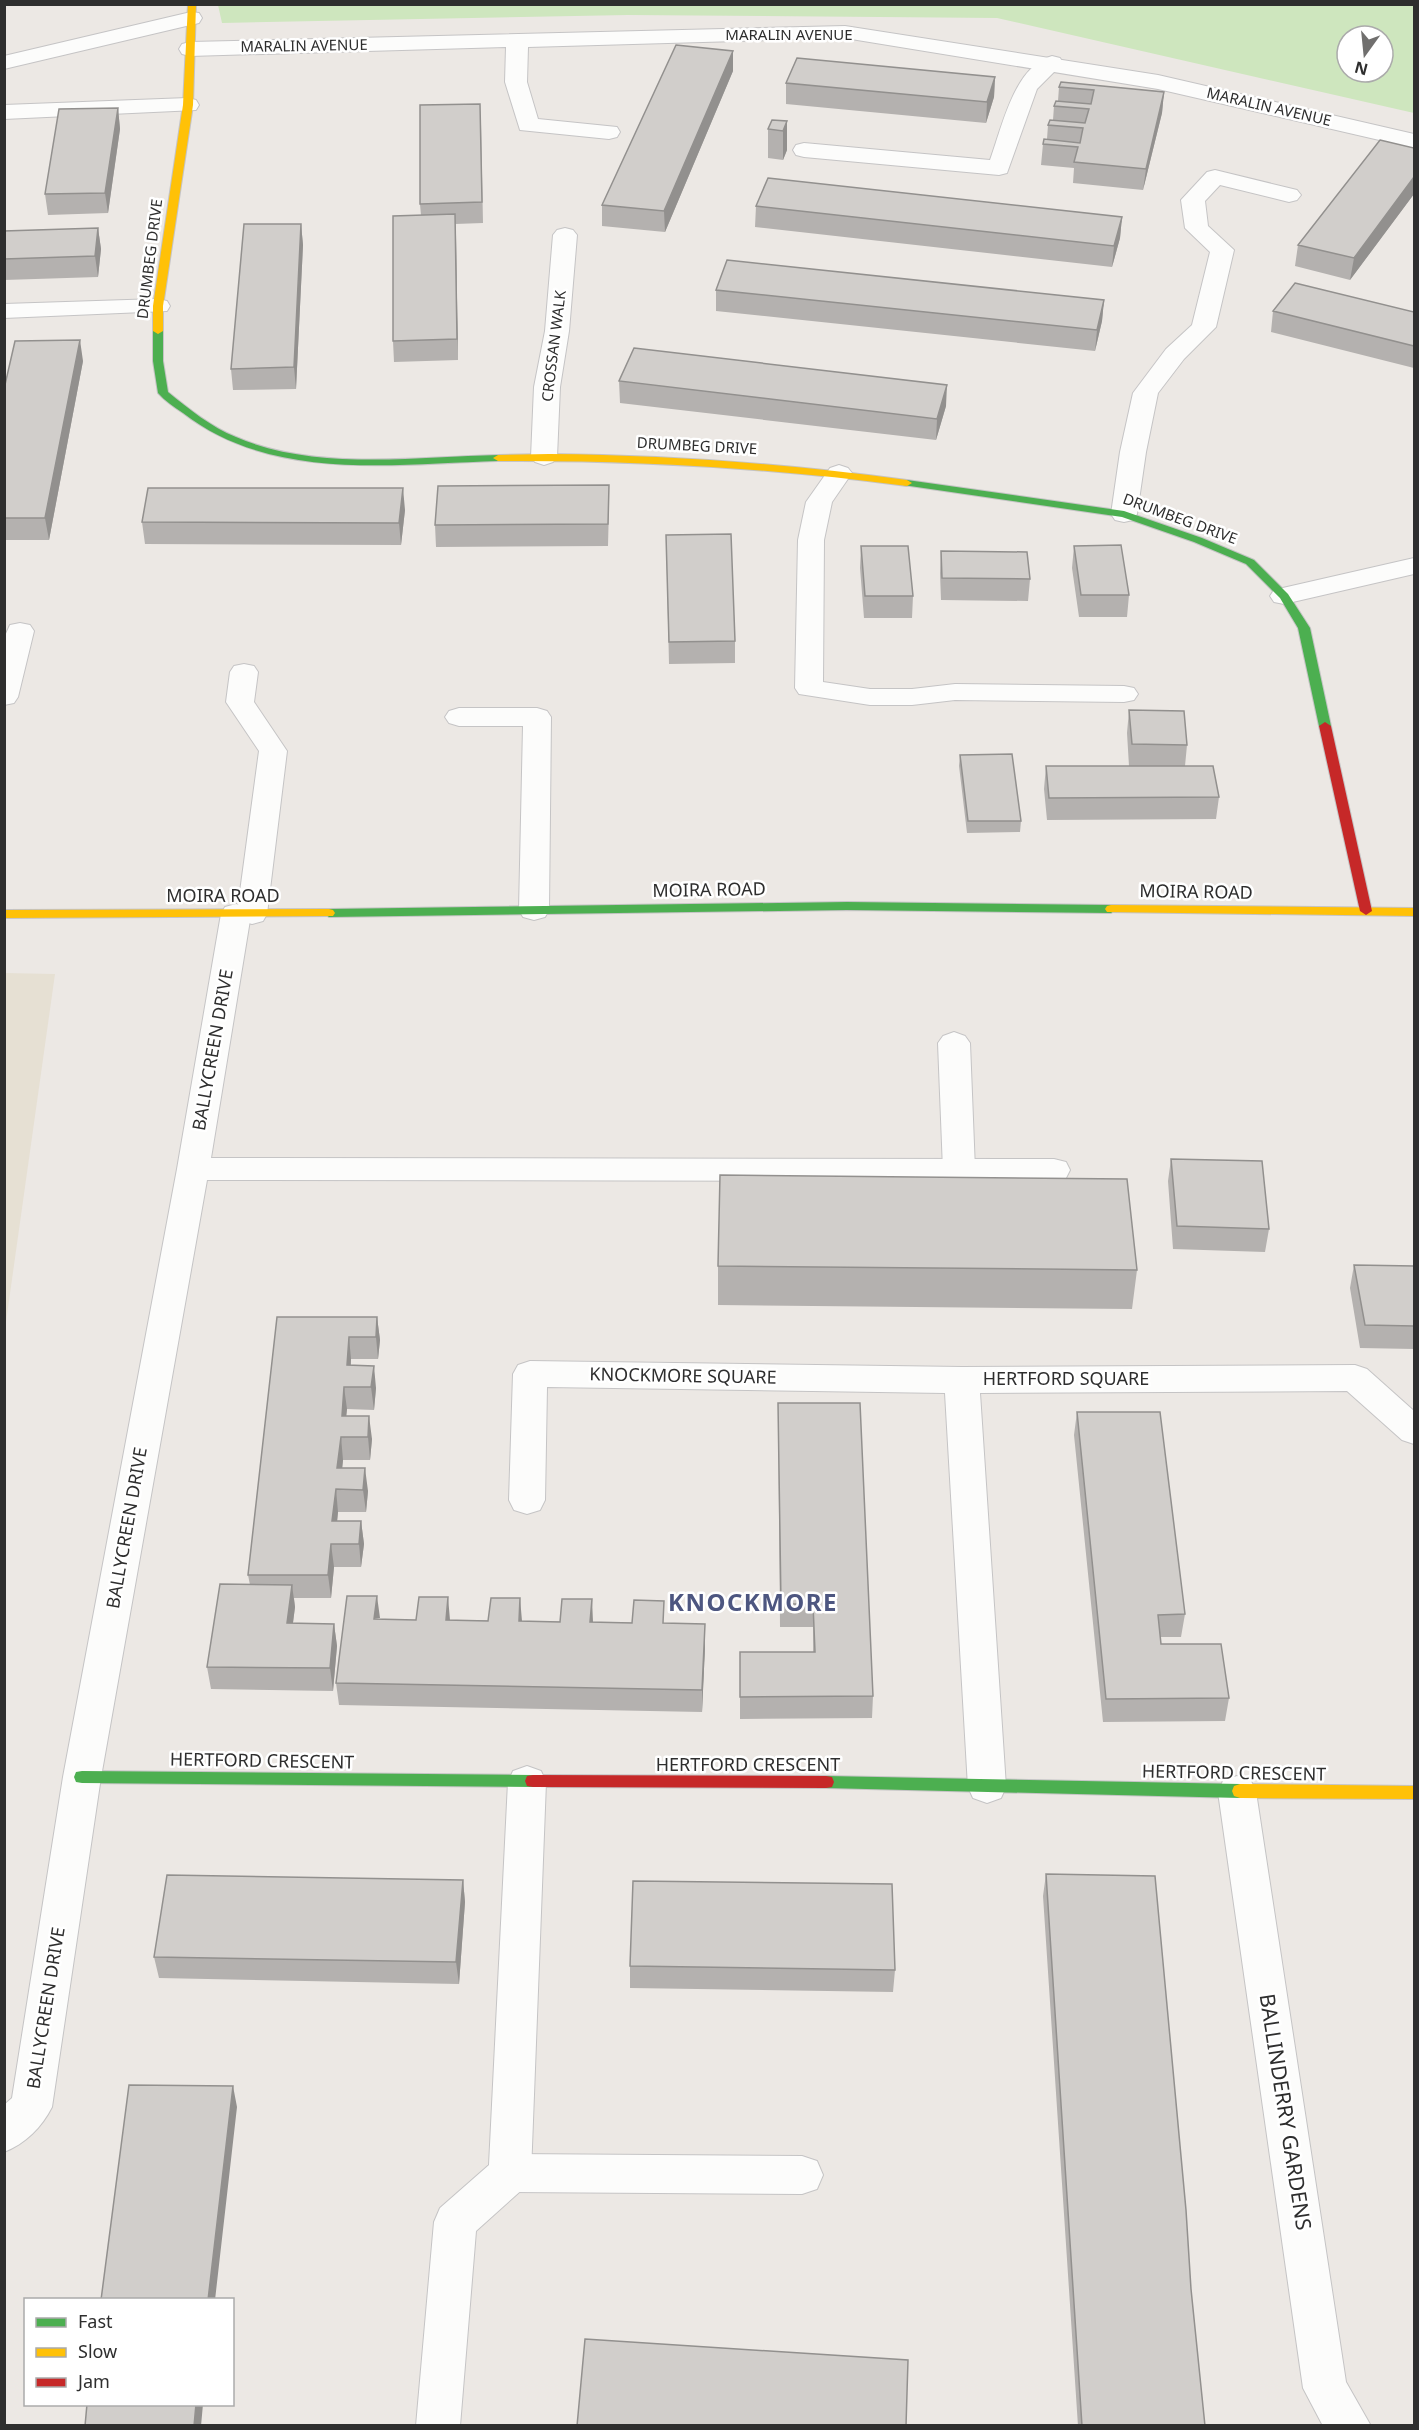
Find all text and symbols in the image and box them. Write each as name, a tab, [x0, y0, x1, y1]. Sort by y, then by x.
street label: MARALIN AVENUE	[725, 24, 853, 44]
north arrow	[1335, 24, 1395, 84]
street label: MARALIN AVENUE	[240, 34, 368, 56]
text: N	[1352, 56, 1370, 81]
street label: MARALIN AVENUE	[1205, 82, 1334, 130]
street label: DRUMBEG DRIVE	[132, 198, 166, 320]
street label: CROSSAN WALK	[536, 288, 570, 403]
street label: DRUMBEG DRIVE	[636, 432, 758, 458]
street label: DRUMBEG DRIVE	[1120, 488, 1240, 548]
street label: MOIRA ROAD	[652, 876, 766, 902]
street label: MOIRA ROAD	[1139, 878, 1253, 904]
street label: MOIRA ROAD	[166, 883, 280, 907]
street label: BALLYCREEN DRIVE	[186, 967, 238, 1132]
street label: KNOCKMORE SQUARE	[589, 1361, 777, 1389]
street label: HERTFORD SQUARE	[983, 1366, 1149, 1390]
street label: BALLYCREEN DRIVE	[100, 1445, 152, 1610]
district label: KNOCKMORE	[668, 1585, 838, 1618]
street label: HERTFORD CRESCENT	[170, 1746, 354, 1774]
street label: HERTFORD CRESCENT	[656, 1752, 840, 1776]
street label: HERTFORD CRESCENT	[1142, 1758, 1326, 1786]
street label: BALLYCREEN DRIVE	[20, 1925, 70, 2090]
street label: BALLINDERRY GARDENS	[1253, 1992, 1319, 2232]
legend	[24, 2298, 234, 2406]
text: Fast	[78, 2309, 113, 2333]
text: Slow	[78, 2339, 117, 2363]
text: Jam	[76, 2369, 110, 2393]

